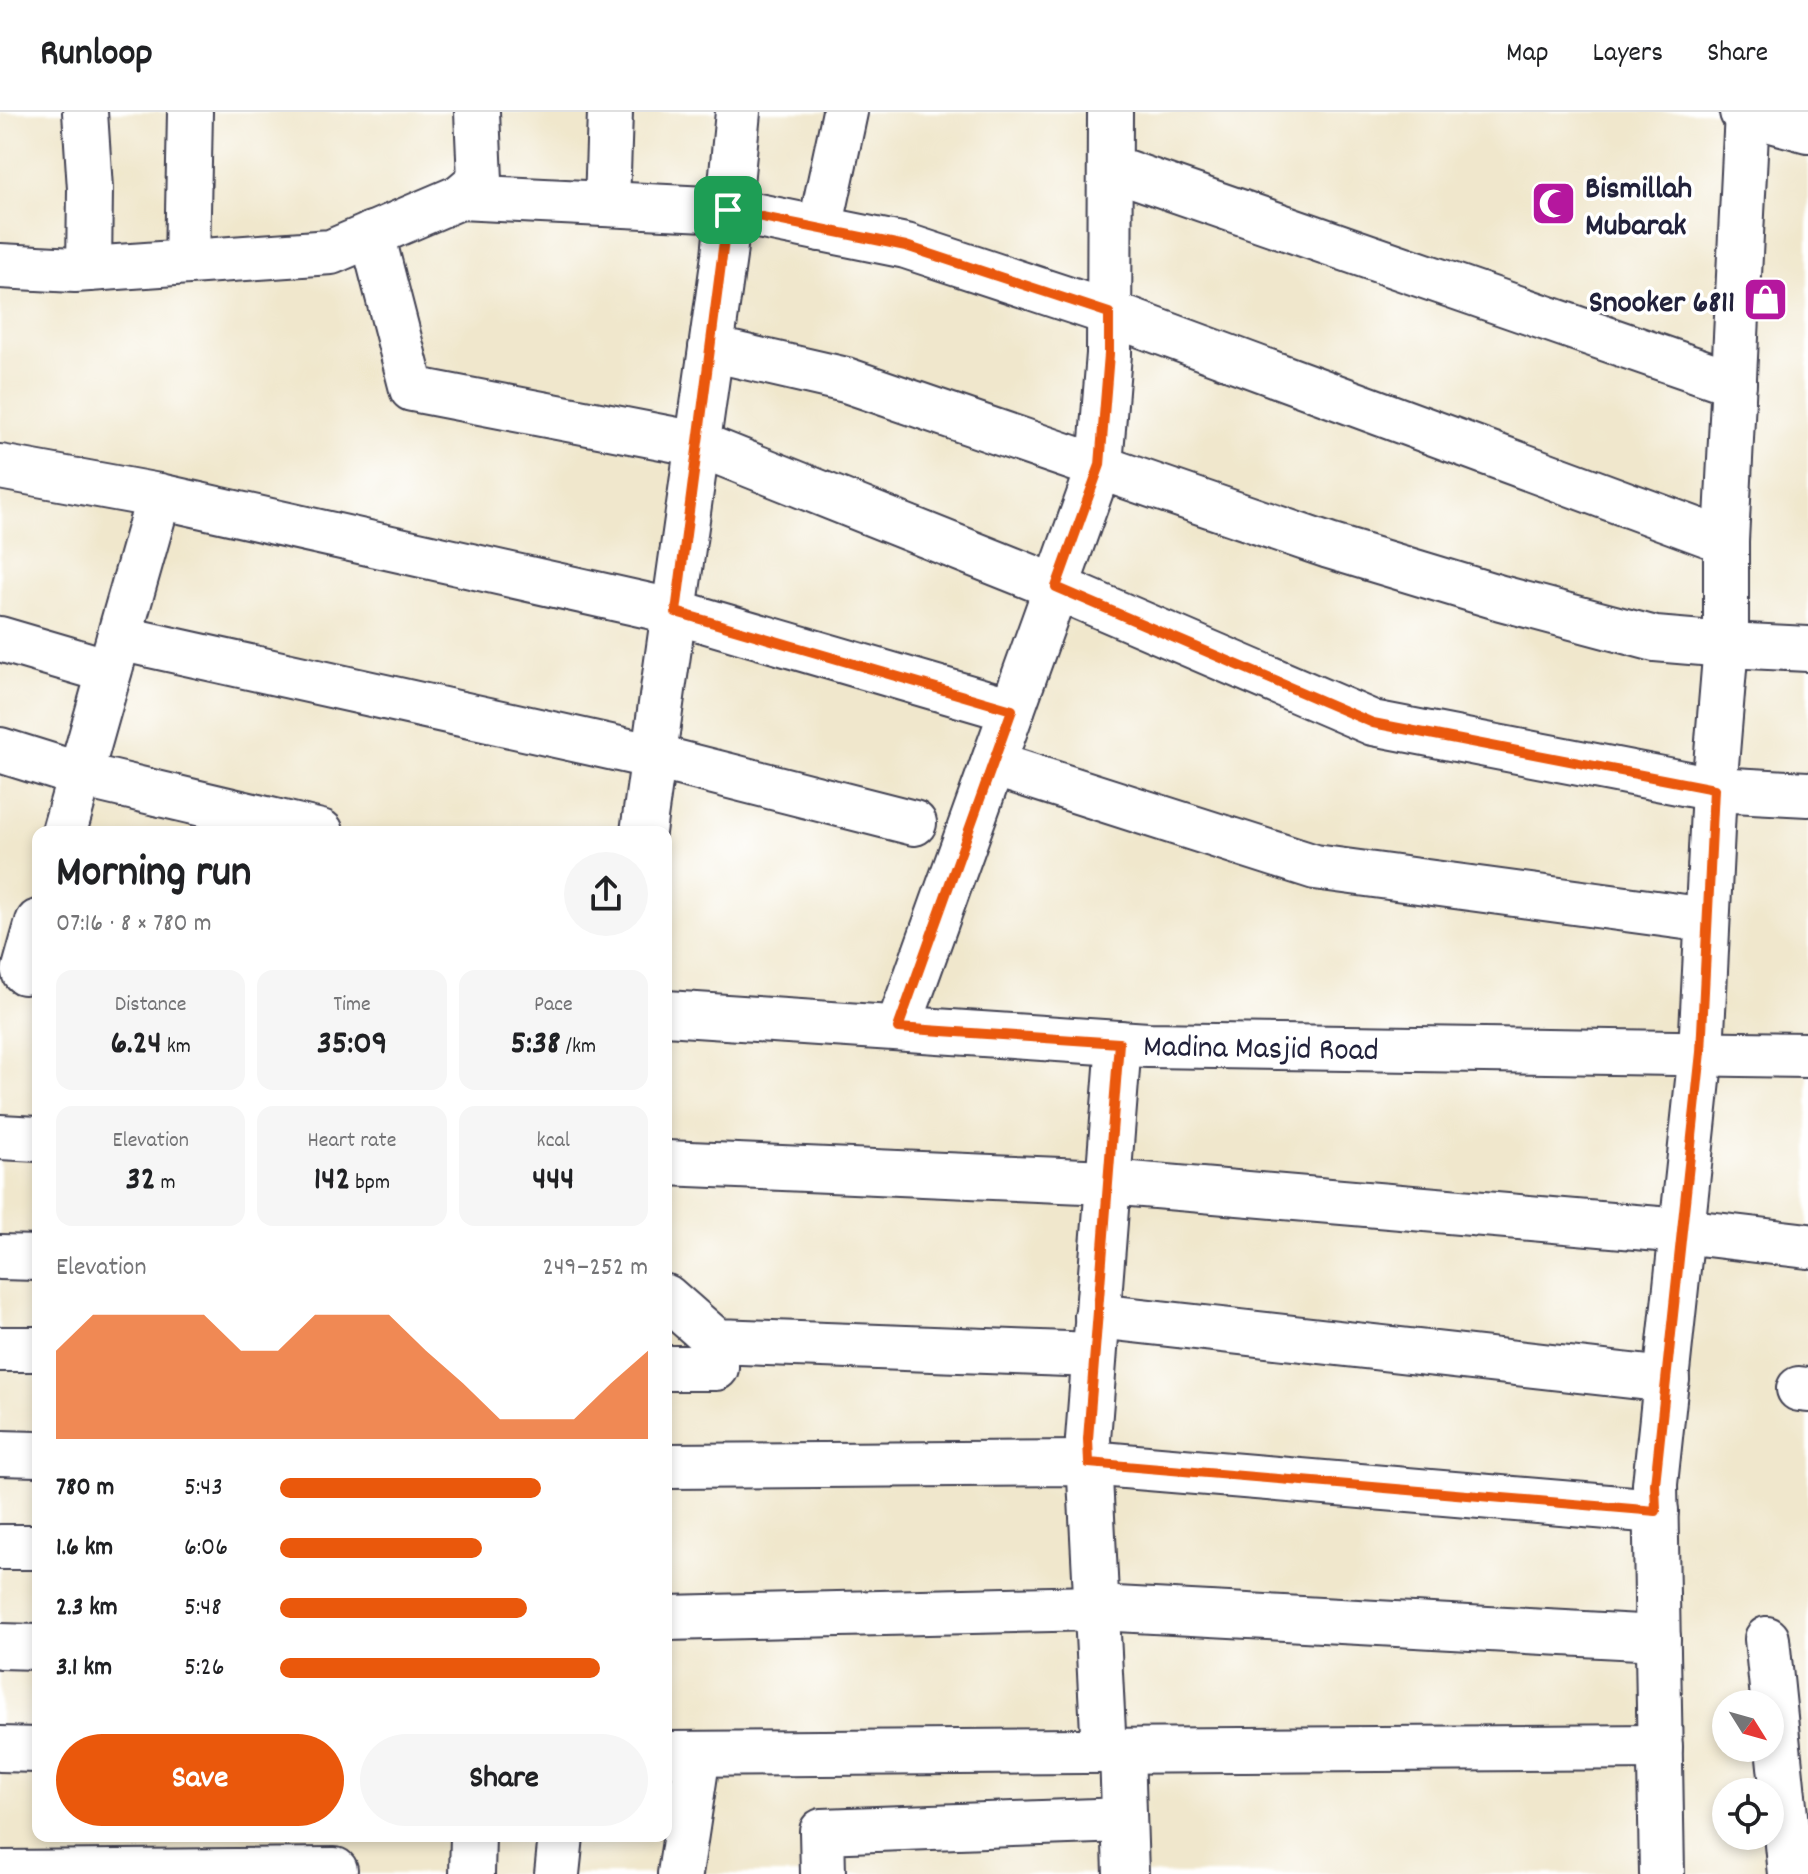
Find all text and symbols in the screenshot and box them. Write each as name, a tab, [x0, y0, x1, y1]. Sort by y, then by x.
text: Runloop	[40, 28, 153, 83]
text: Map	[1506, 35, 1549, 75]
text: Layers	[1593, 35, 1663, 75]
text: Share	[1707, 35, 1768, 75]
place label: Bismillah Mubarak	[1585, 168, 1692, 251]
pin	[694, 176, 762, 244]
mosque icon: Bismillah Mubarak	[1530, 180, 1578, 228]
icon: arrive	[706, 188, 750, 232]
shop icon: Snooker 6811	[1742, 276, 1790, 324]
place label: Snooker 6811	[1589, 282, 1735, 328]
text: Morning run	[56, 844, 251, 907]
button: share	[564, 852, 648, 936]
text: 07:16 · 8 × 780 m	[56, 906, 212, 943]
text: Distance	[115, 990, 187, 1021]
text: Time	[333, 990, 371, 1021]
text: Pace	[534, 990, 573, 1021]
text: 6.24	[110, 1021, 162, 1070]
text: 35:09	[317, 1021, 387, 1070]
text: 5:38	[511, 1021, 561, 1070]
street label: Madina Masjid Road	[1143, 1026, 1379, 1076]
text: km	[162, 1032, 191, 1063]
text: /km	[561, 1032, 596, 1063]
text: Elevation	[112, 1126, 189, 1157]
text: Heart rate	[308, 1126, 396, 1157]
text: kcal	[537, 1126, 570, 1157]
text: 32	[126, 1157, 156, 1206]
text: 142	[314, 1157, 350, 1206]
text: 444	[532, 1157, 574, 1206]
text: m	[156, 1168, 176, 1199]
text: bpm	[350, 1168, 390, 1199]
text: Elevation	[56, 1250, 146, 1287]
text: 249–252 m	[542, 1250, 648, 1287]
text: 780 m	[56, 1470, 114, 1507]
text: 5:43	[184, 1470, 223, 1507]
text: 1.6 km	[56, 1530, 113, 1567]
text: 6:06	[184, 1530, 228, 1567]
text: 2.3 km	[56, 1590, 118, 1627]
text: 5:48	[184, 1590, 222, 1627]
text: 3.1 km	[56, 1650, 112, 1687]
text: 5:26	[184, 1650, 224, 1687]
north arrow	[1712, 1690, 1784, 1762]
map controls	[1712, 1690, 1784, 1850]
button: Save	[56, 1734, 344, 1826]
button: Share	[360, 1734, 648, 1826]
button: locate	[1712, 1778, 1784, 1850]

